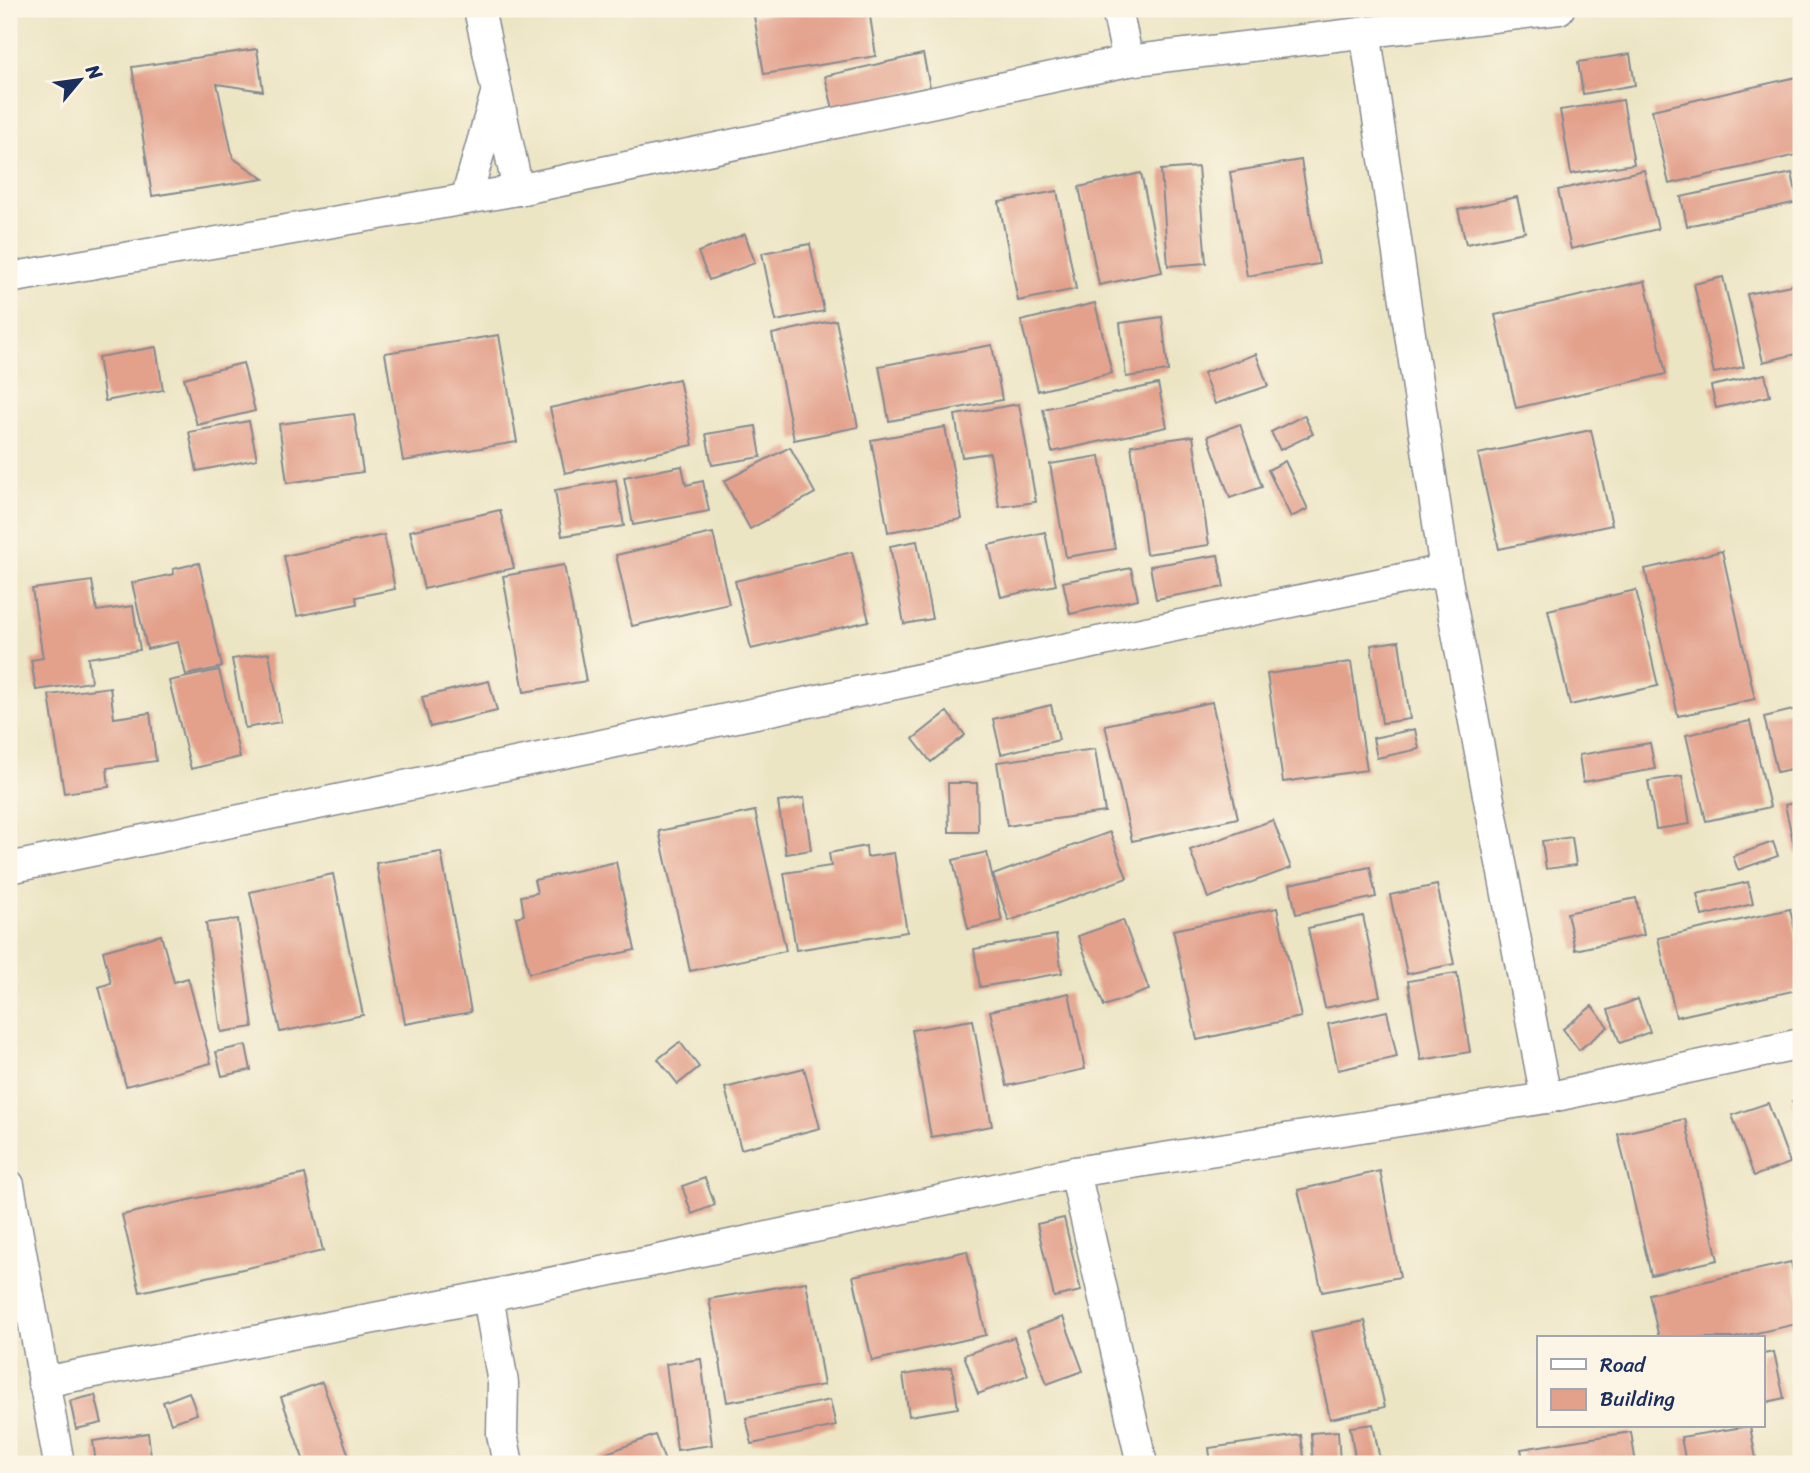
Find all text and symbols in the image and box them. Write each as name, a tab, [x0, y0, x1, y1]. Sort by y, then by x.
north arrow	[46, 46, 116, 116]
text: N	[76, 57, 112, 86]
legend	[1537, 1336, 1764, 1428]
text: Road	[1600, 1346, 1647, 1384]
text: Building	[1600, 1380, 1676, 1418]

